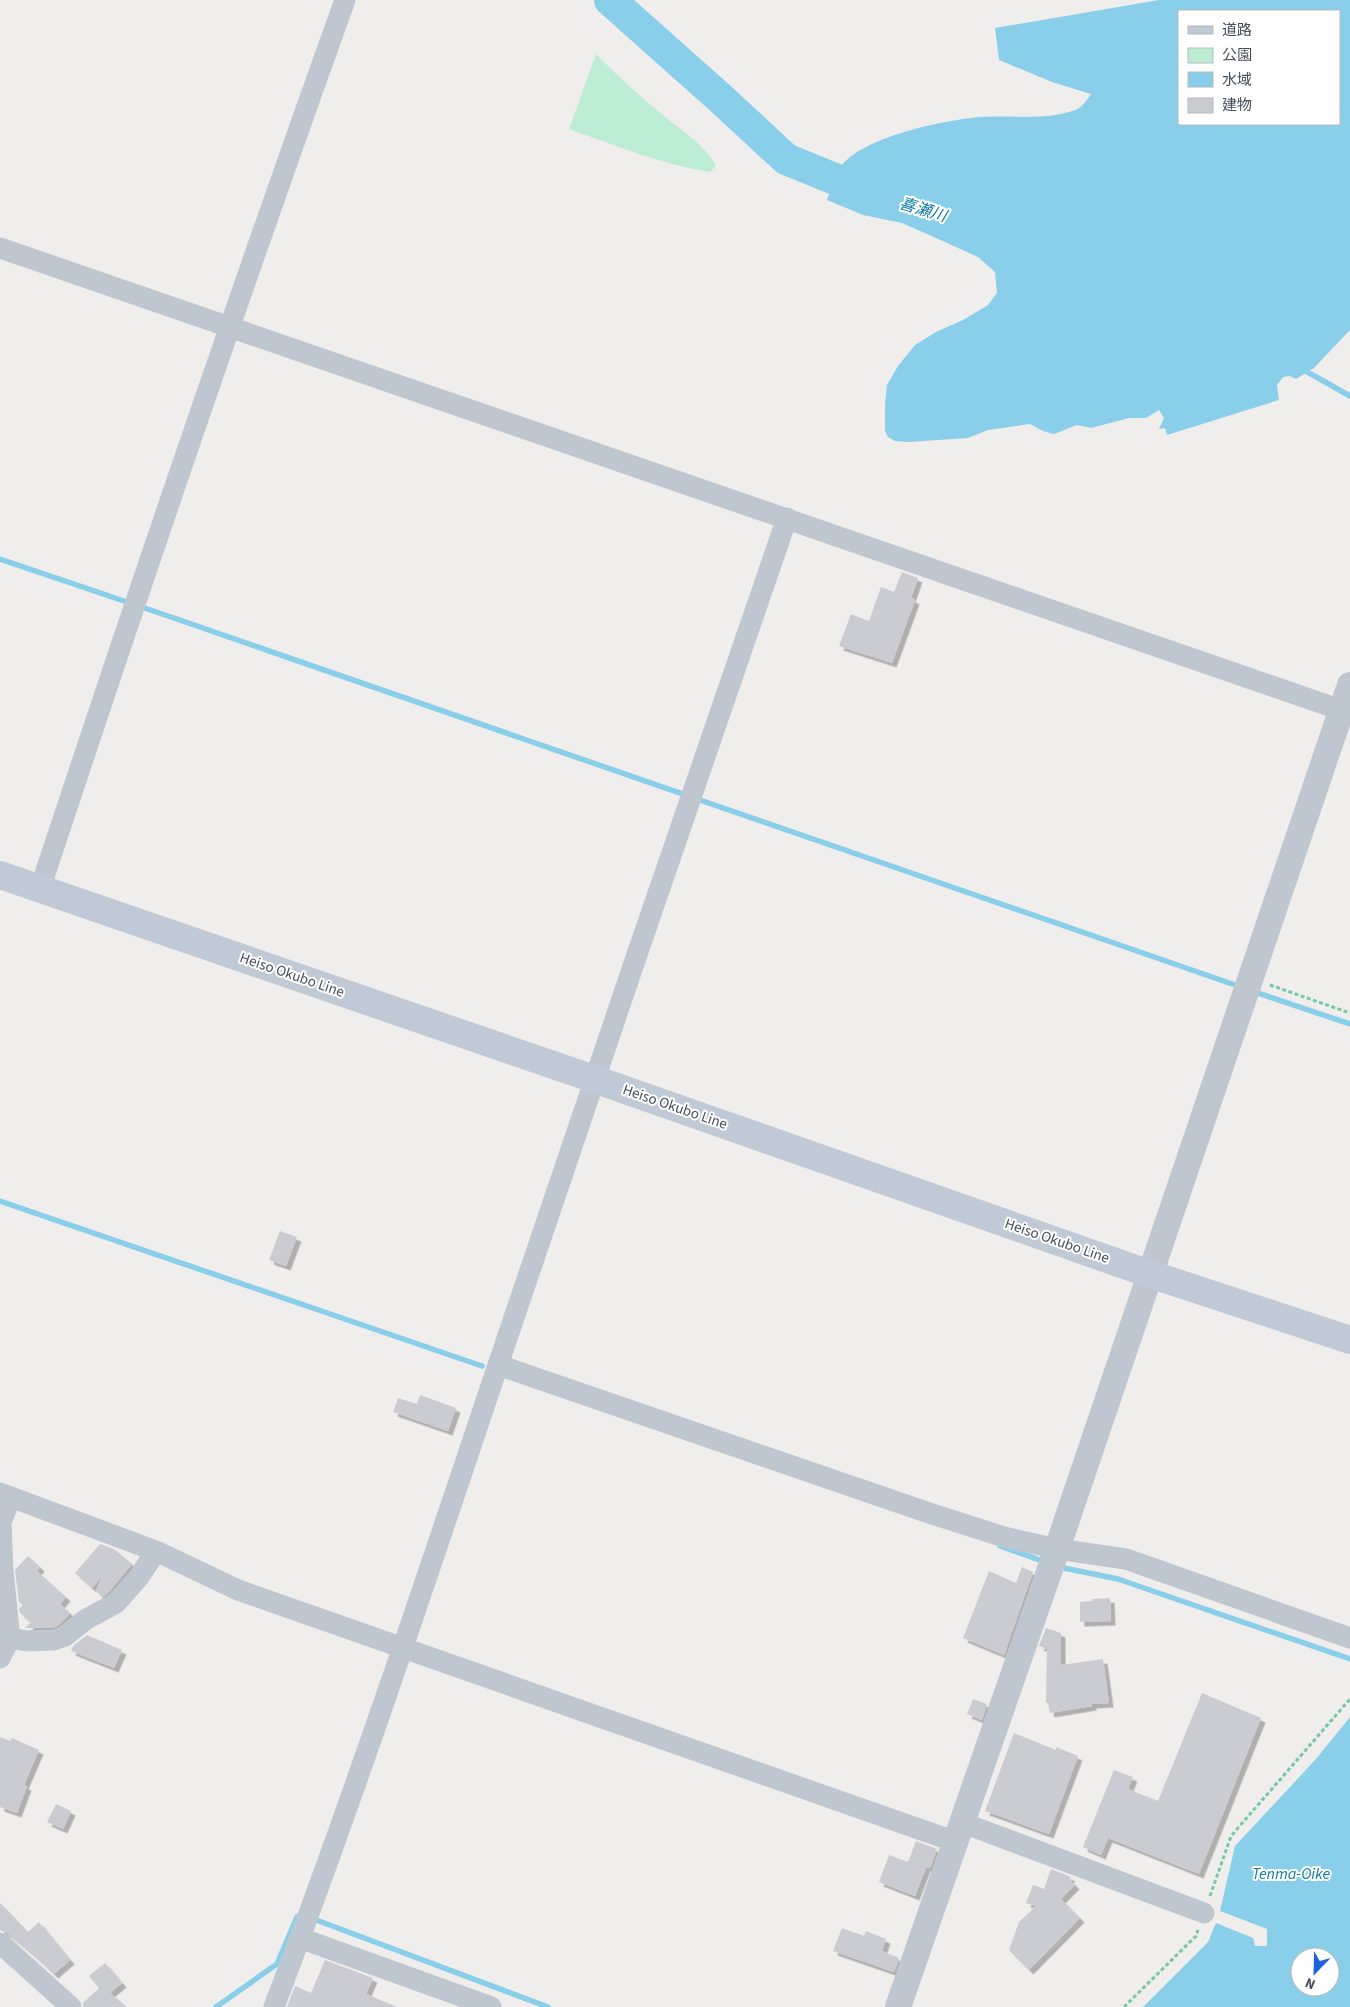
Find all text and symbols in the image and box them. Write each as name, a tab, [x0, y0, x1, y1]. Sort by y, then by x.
legend	[1178, 10, 1340, 125]
text: 道路	[1222, 20, 1252, 41]
text: 公園	[1222, 45, 1252, 66]
text: 水域	[1222, 70, 1252, 91]
text: 建物	[1222, 95, 1252, 116]
water label: 喜瀬川	[897, 192, 951, 228]
street label: Heiso Okubo Line	[237, 947, 347, 1003]
street label: Heiso Okubo Line	[620, 1079, 730, 1135]
street label: Heiso Okubo Line	[1002, 1213, 1112, 1269]
water label: Tenma-Oike	[1252, 1863, 1330, 1885]
north arrow	[1290, 1947, 1340, 1997]
text: N	[1302, 1972, 1319, 1994]

